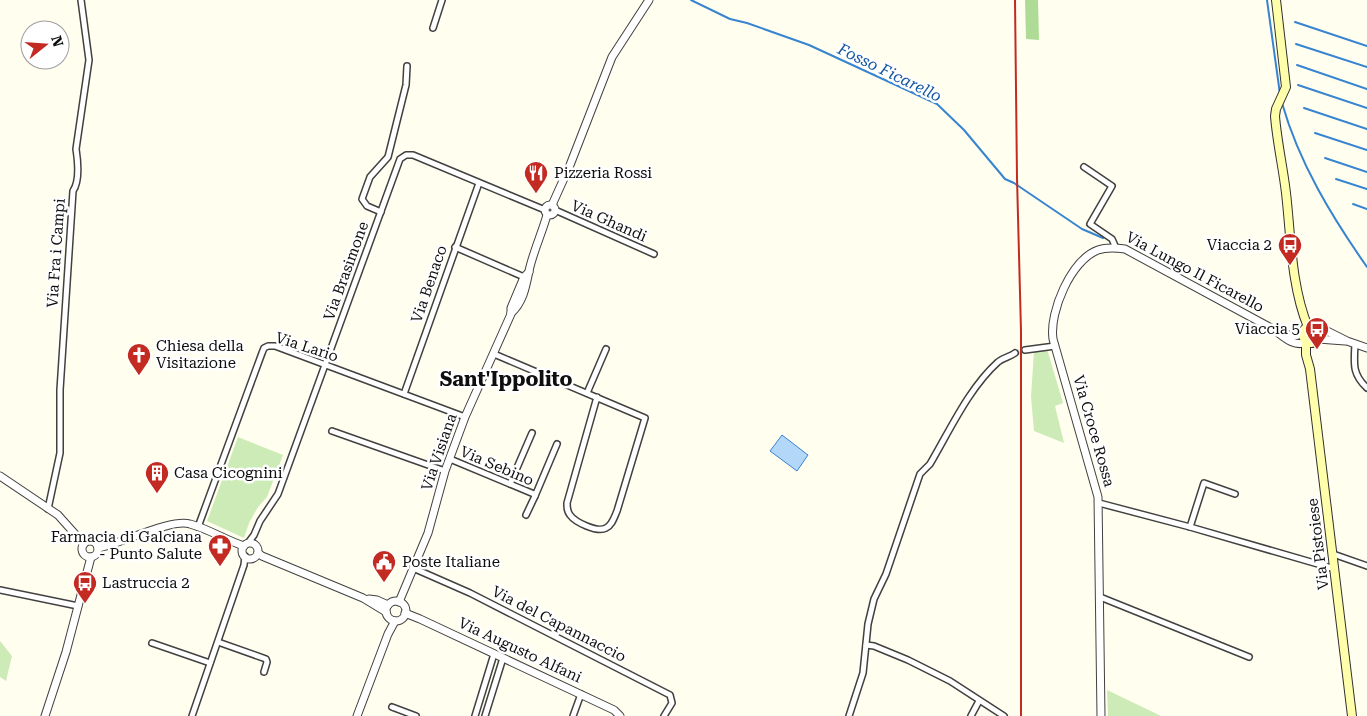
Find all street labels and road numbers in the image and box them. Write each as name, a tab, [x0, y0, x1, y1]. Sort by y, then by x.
street label: Via Ghandi	[568, 196, 650, 246]
street label: Via Fra i Campi	[43, 197, 69, 308]
street label: Via Brasimone	[320, 219, 372, 323]
street label: Via Lungo Il Ficarello	[1123, 228, 1267, 316]
street label: Via Benaco	[407, 243, 451, 325]
street label: Via Lario	[273, 328, 341, 366]
street label: Via Croce Rossa	[1069, 373, 1119, 489]
street label: Via Visiana	[417, 411, 461, 493]
street label: Via Sebino	[457, 442, 537, 490]
street label: Via Pistoiese	[1303, 497, 1333, 591]
street label: Via del Capannaccio	[489, 582, 629, 666]
street label: Via Augusto Alfani	[456, 614, 585, 687]

